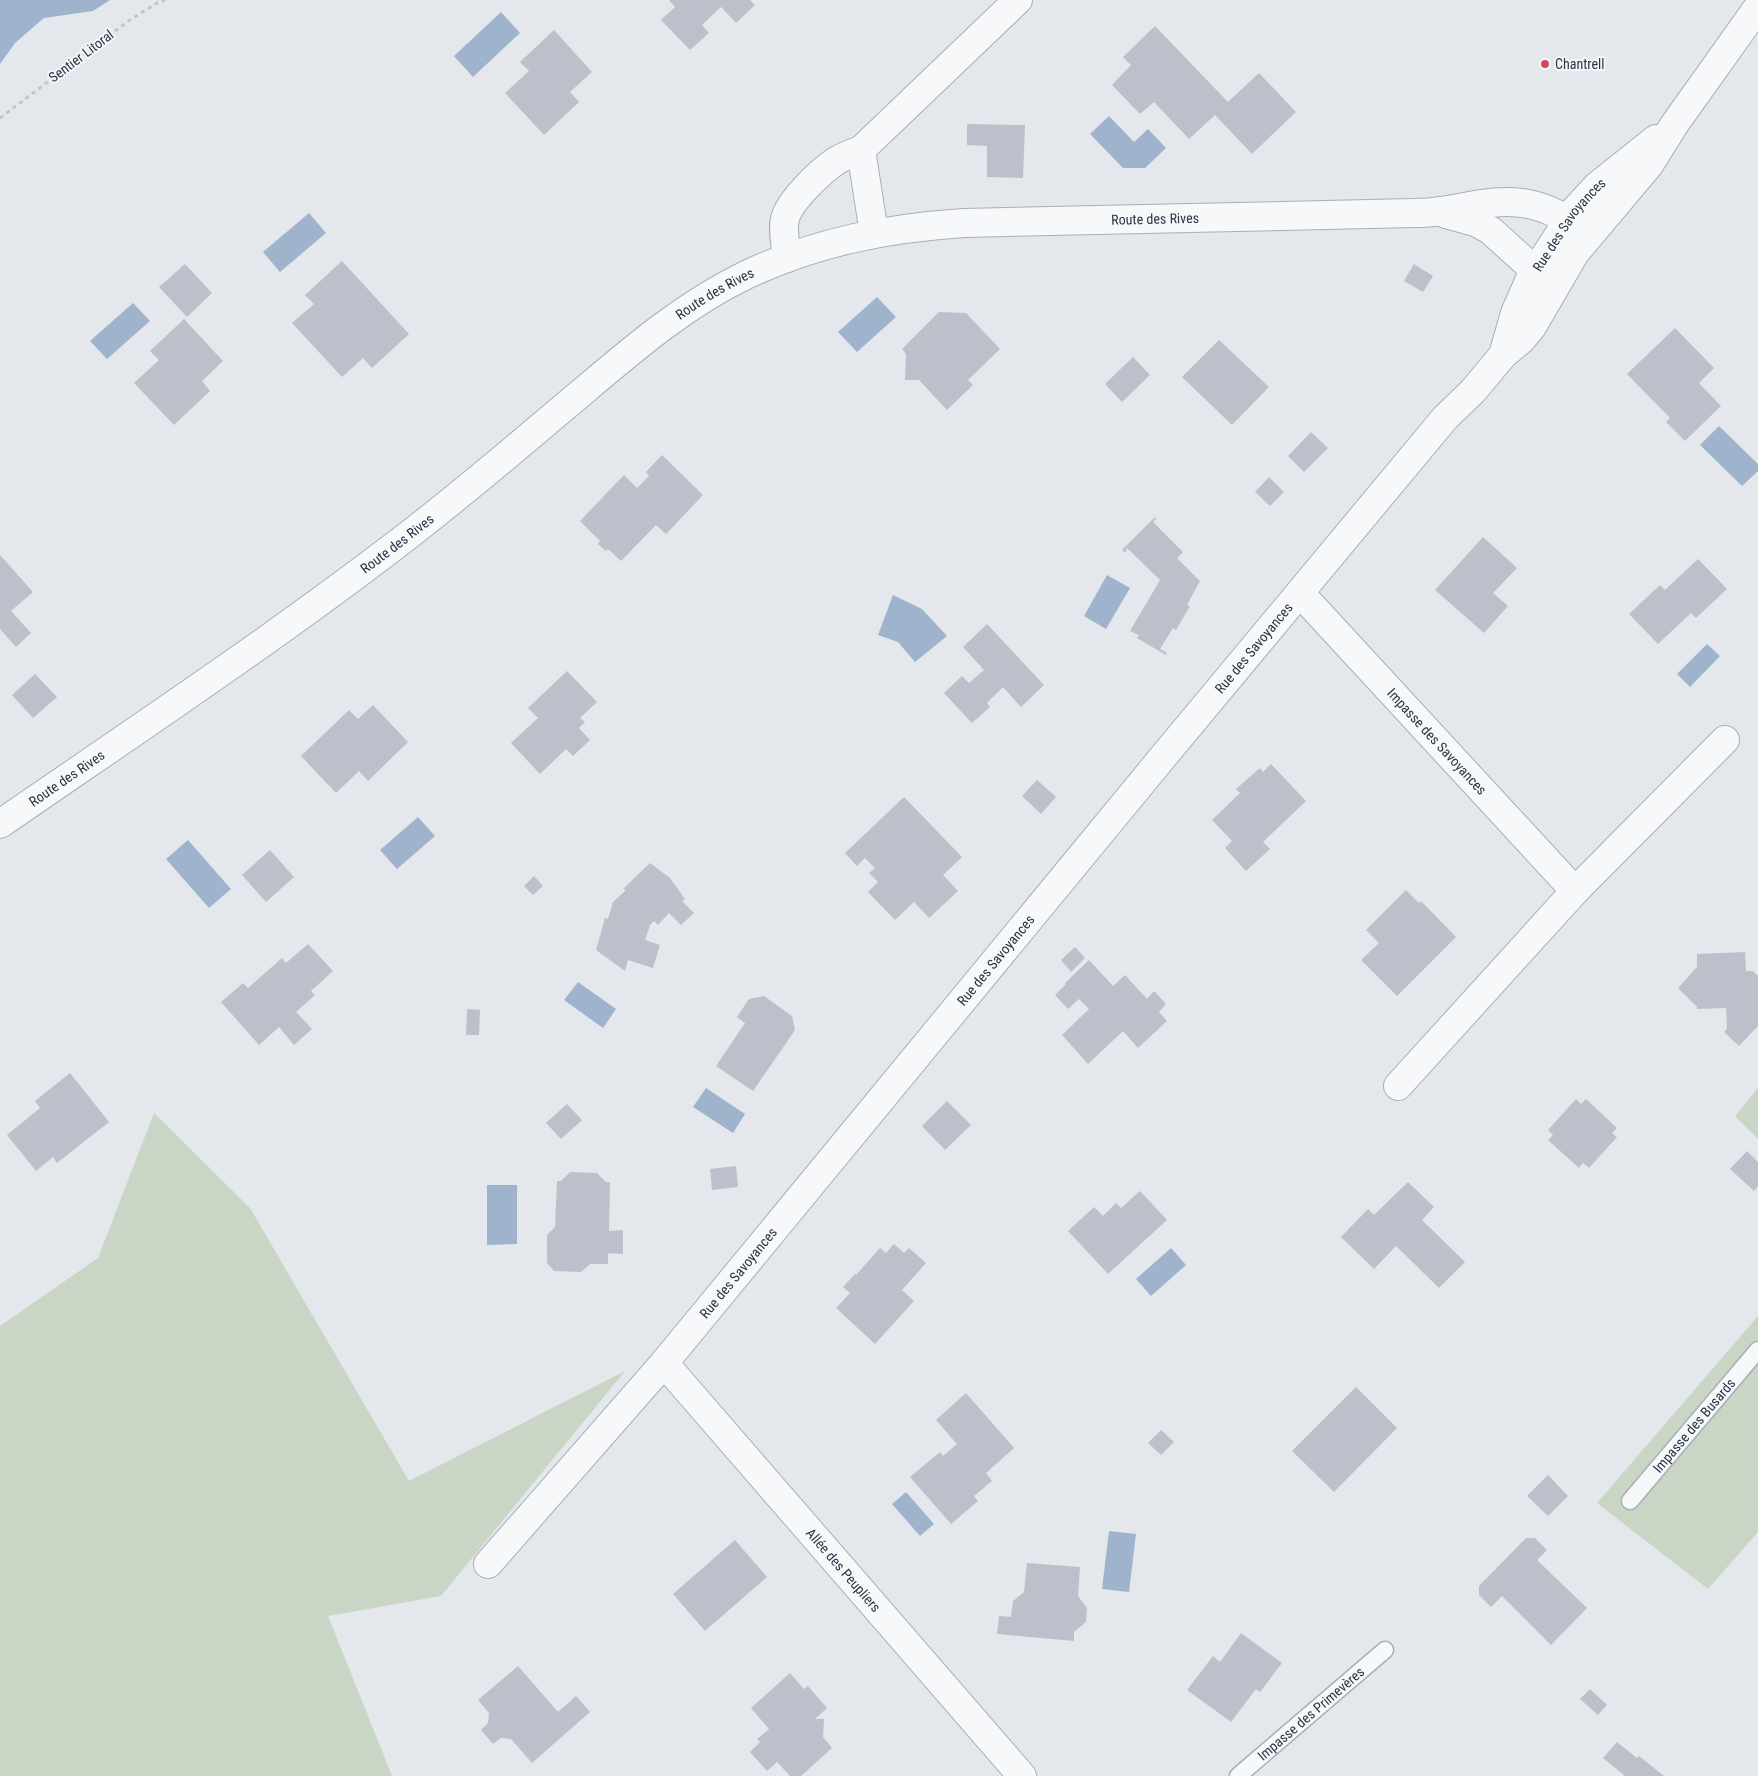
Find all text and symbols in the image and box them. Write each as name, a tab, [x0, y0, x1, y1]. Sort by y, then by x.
street label: Sentier Litoral	[46, 26, 116, 86]
place label: Chantrell	[1555, 56, 1604, 72]
marker: Chantrell	[1539, 58, 1551, 70]
street label: Rue des Savoyances	[1529, 174, 1609, 274]
street label: Route des Rives	[1111, 210, 1199, 228]
street label: Route des Rives	[673, 265, 756, 323]
street label: Route des Rives	[357, 511, 437, 577]
street label: Rue des Savoyances	[1212, 600, 1296, 696]
street label: Impasse des Savoyances	[1384, 685, 1490, 798]
street label: Route des Rives	[26, 747, 108, 810]
street label: Rue des Savoyances	[954, 912, 1038, 1009]
street label: Rue des Savoyances	[696, 1224, 780, 1321]
street label: Impasse des Busards	[1650, 1375, 1738, 1476]
street label: Allée des Peupliers	[803, 1525, 884, 1615]
street label: Impasse des Primevères	[1254, 1663, 1367, 1764]

